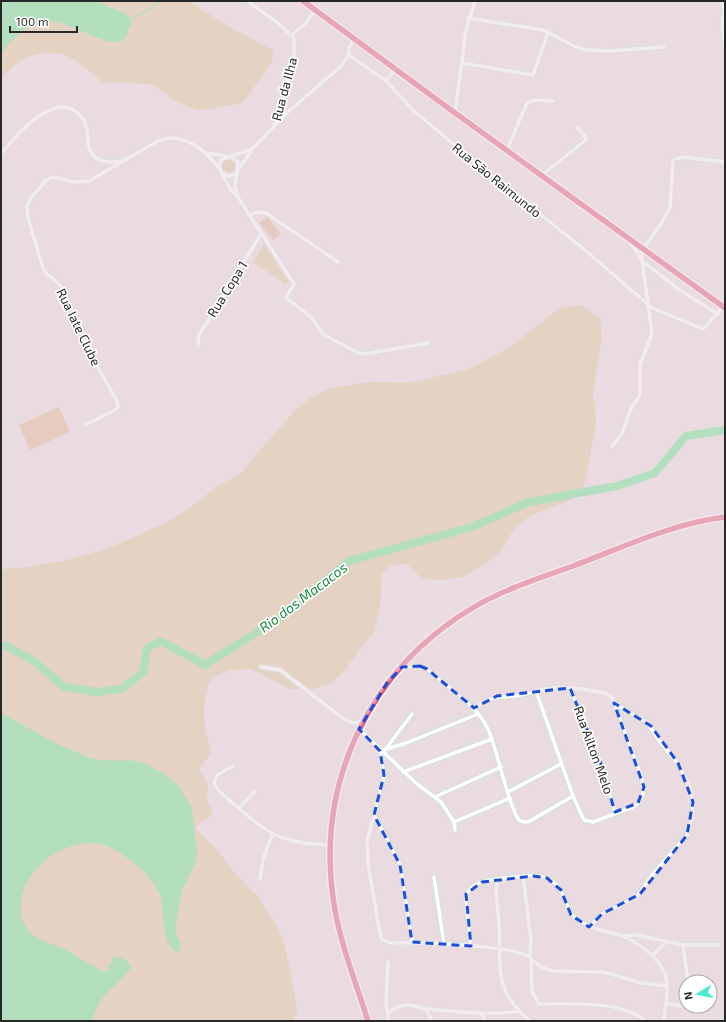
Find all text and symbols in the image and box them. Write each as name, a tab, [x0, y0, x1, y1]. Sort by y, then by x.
scale bar	[10, 8, 77, 34]
text: 100 m	[16, 14, 48, 28]
street label: Rua da Ilha	[268, 56, 300, 122]
street label: Rua São Raimundo	[449, 139, 545, 221]
street label: Rua Copa 1	[204, 258, 250, 320]
street label: Rua Iate Clube	[53, 286, 105, 368]
water label: Rio dos Macacos	[256, 558, 350, 636]
street label: Rua Ailton Melo	[571, 704, 617, 796]
north arrow	[678, 974, 718, 1014]
text: N	[681, 991, 695, 1001]

